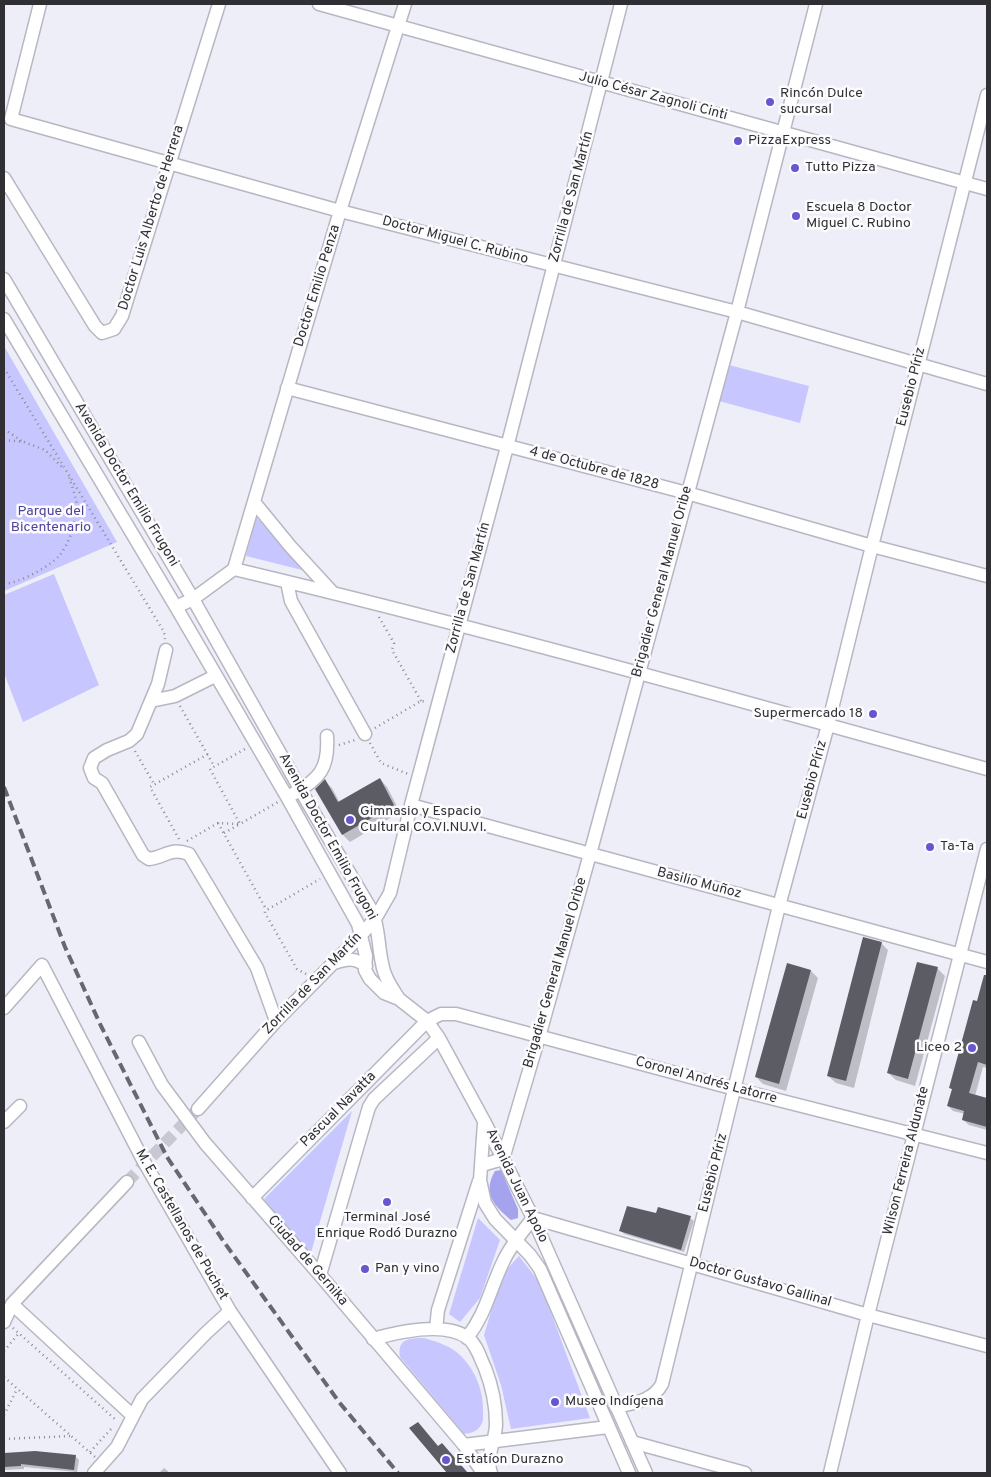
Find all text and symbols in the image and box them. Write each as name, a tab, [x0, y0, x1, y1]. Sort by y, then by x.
street label: Julio César Zagnoli Cinti	[577, 69, 729, 125]
place label: Rincón Dulce sucursal	[780, 86, 863, 118]
marker: Rincón Dulce sucursal	[764, 96, 776, 108]
street label: Doctor Luis Alberto de Herrera	[116, 123, 188, 313]
street label: Zorrilla de San Martín	[546, 129, 598, 265]
place label: PizzaExpress	[748, 133, 831, 149]
marker: PizzaExpress	[732, 135, 744, 147]
place label: Tutto Pizza	[805, 160, 876, 176]
marker: Tutto Pizza	[789, 162, 801, 174]
place label: Escuela 8 Doctor Miguel C. Rubino	[806, 200, 912, 232]
marker: Escuela 8 Doctor Miguel C. Rubino	[790, 210, 802, 222]
street label: Doctor Miguel C. Rubino	[380, 213, 530, 269]
street label: Doctor Emilio Penza	[291, 223, 345, 349]
street label: Eusebio Píriz	[894, 346, 930, 428]
street label: Avenida Doctor Emilio Frugoni	[70, 400, 182, 570]
street label: 4 de Octubre de 1828	[527, 444, 661, 494]
street label: Brigadier General Manuel Oribe	[629, 484, 697, 680]
park label: Parque del Bicentenario	[11, 504, 91, 536]
street label: Zorrilla de San Martín	[443, 520, 495, 656]
place label: Supermercado 18	[753, 706, 863, 722]
marker: Supermercado 18	[867, 708, 879, 720]
street label: Eusebio Píriz	[794, 739, 832, 821]
street label: Avenida Doctor Emilio Frugoni	[274, 751, 380, 923]
place label: Gimnasio y Espacio Cultural CO.VI.NU.VI.	[360, 804, 486, 836]
marker: Gimnasio y Espacio Cultural CO.VI.NU.VI.	[344, 814, 356, 826]
place label: Ta-Ta	[940, 839, 974, 855]
marker: Ta-Ta	[924, 841, 936, 853]
street label: Basilio Muñoz	[655, 865, 743, 903]
street label: Brigadier General Manuel Oribe	[521, 876, 591, 1070]
street label: Zorrilla de San Martín	[260, 929, 366, 1039]
place label: Liceo 2	[916, 1040, 962, 1056]
marker: Liceo 2	[966, 1042, 978, 1054]
street label: Coronel Andrés Latorre	[633, 1054, 779, 1108]
street label: Pascual Navatta	[298, 1069, 380, 1151]
street label: Wilson Ferreira Aldunate	[880, 1085, 934, 1237]
street label: Avenida Juan Apolo	[481, 1126, 551, 1246]
street label: Eusebio Píriz	[696, 1132, 732, 1214]
street label: M. E. Castellanos de Puchet	[131, 1147, 231, 1303]
marker: Terminal José Enrique Rodó Durazno	[381, 1196, 393, 1208]
place label: Terminal José Enrique Rodó Durazno	[317, 1210, 457, 1242]
street label: Ciudad de Gernika	[263, 1212, 351, 1310]
street label: Doctor Gustavo Gallinal	[687, 1255, 833, 1311]
place label: Pan y vino	[375, 1261, 440, 1277]
marker: Pan y vino	[359, 1263, 371, 1275]
place label: Museo Indígena	[565, 1394, 664, 1410]
marker: Museo Indígena	[549, 1396, 561, 1408]
place label: Estatíon Durazno	[456, 1452, 564, 1468]
marker: Estatíon Durazno	[440, 1454, 452, 1466]

